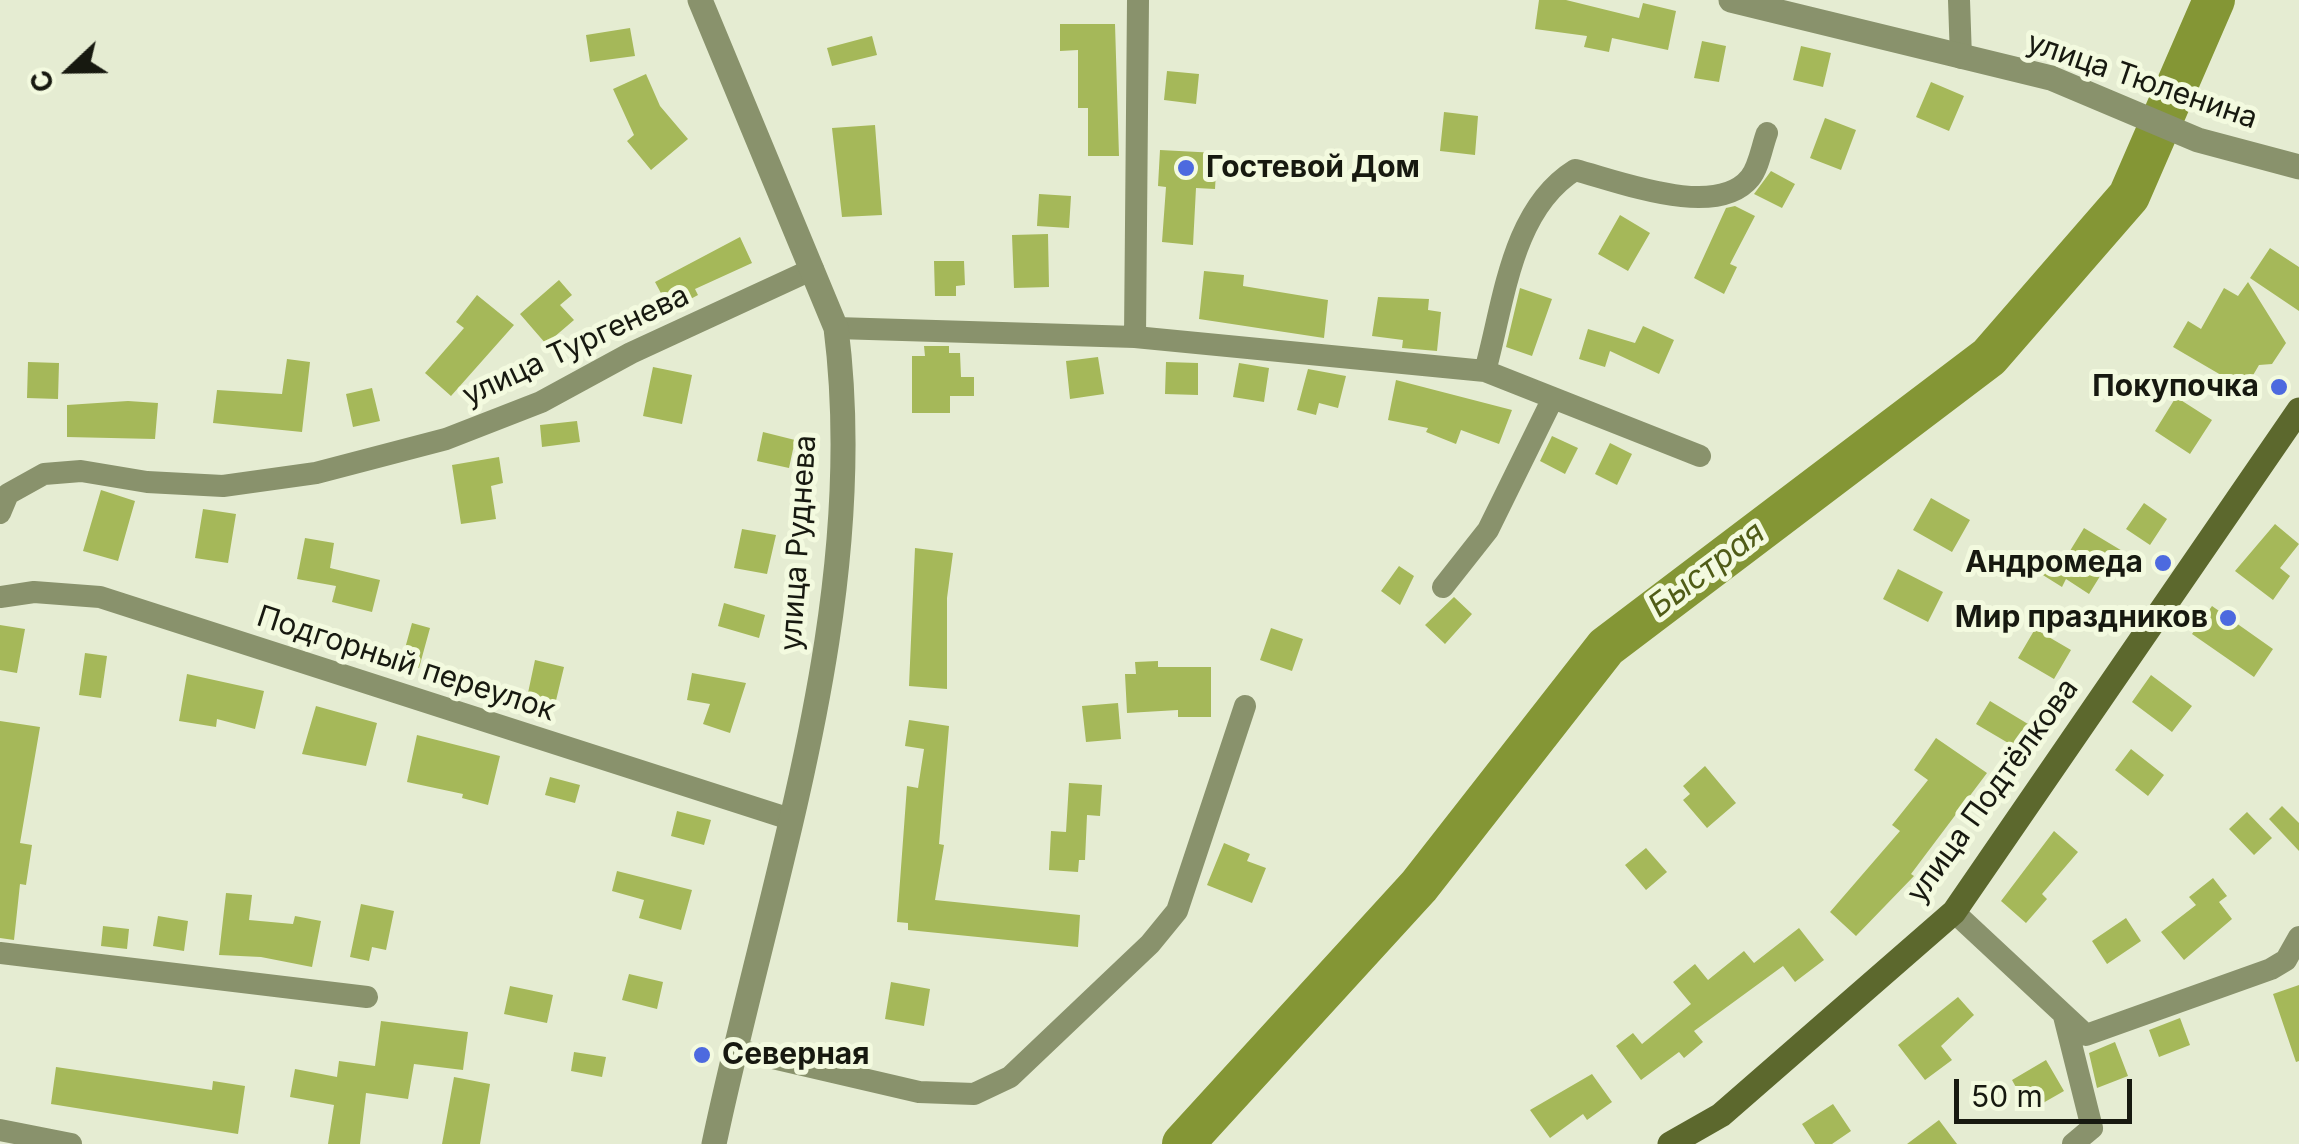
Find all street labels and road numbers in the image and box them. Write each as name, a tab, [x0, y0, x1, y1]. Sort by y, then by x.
street label: улица Тюленина	[2022, 25, 2262, 137]
street label: улица Тургенева	[457, 278, 695, 414]
street label: улица Руднева	[774, 434, 824, 652]
street label: Подгорный переулок	[252, 599, 560, 729]
street label: улица Подтёлкова	[1900, 672, 2086, 910]

